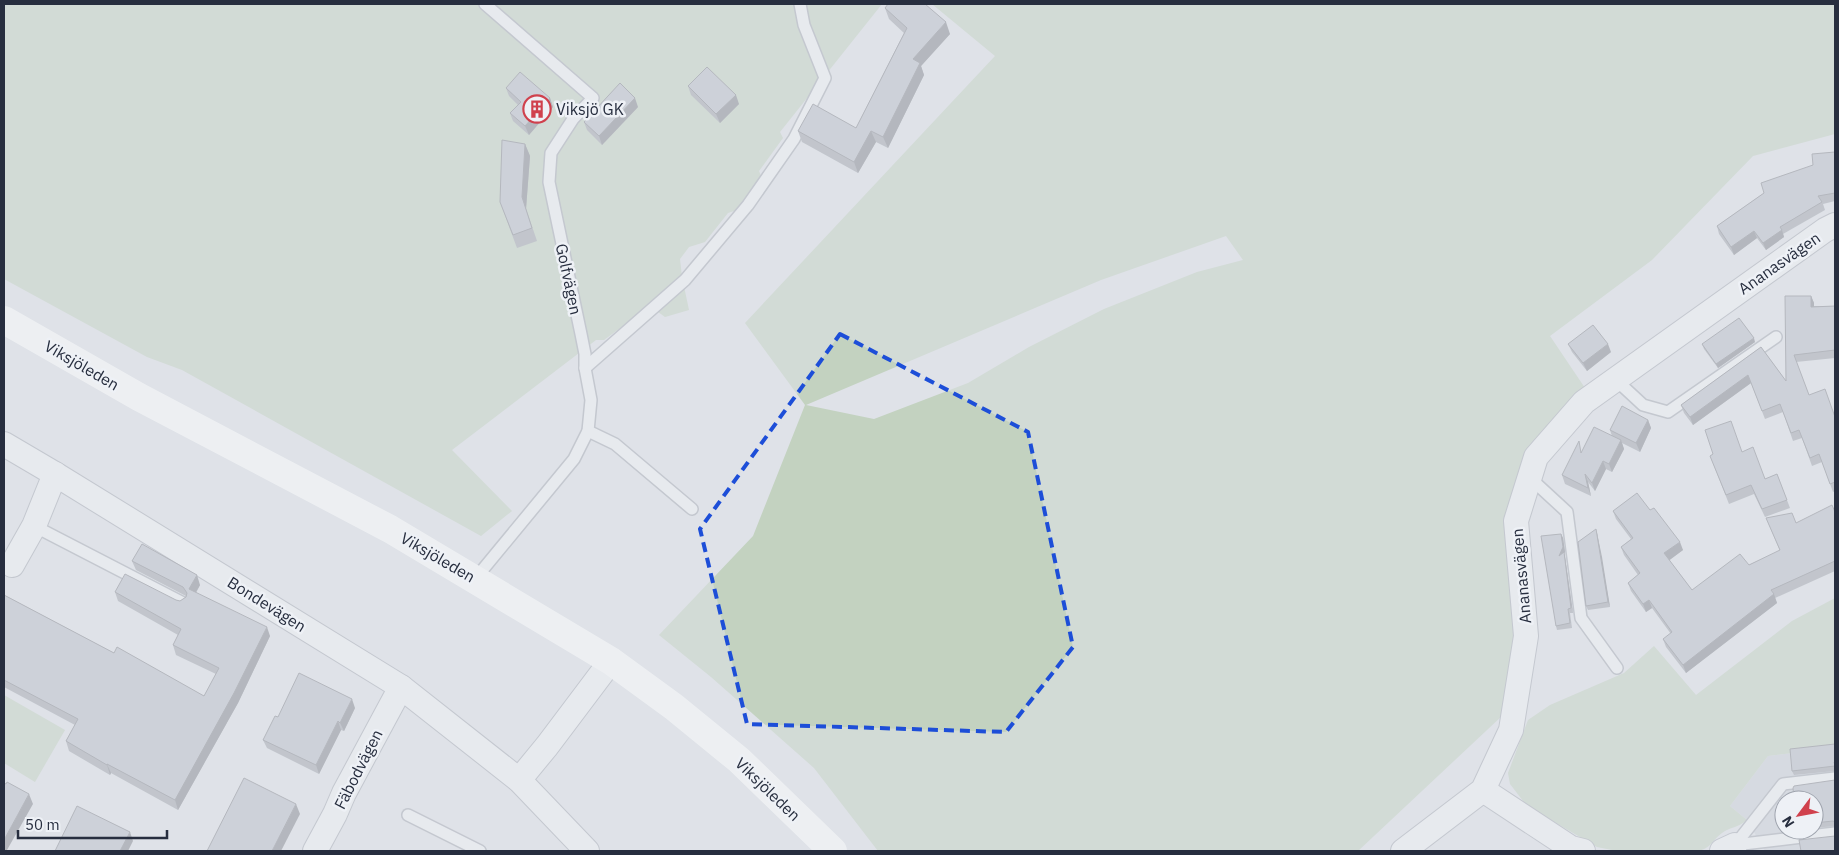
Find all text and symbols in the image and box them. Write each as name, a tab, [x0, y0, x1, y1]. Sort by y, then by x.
building icon: Viksjö GK	[522, 94, 552, 124]
place label: Viksjö GK	[556, 99, 624, 119]
street label: Ananasvägen	[1734, 227, 1824, 299]
street label: Golfvägen	[552, 242, 586, 316]
street label: Viksjöleden	[41, 336, 123, 394]
street label: Viksjöleden	[397, 528, 479, 586]
street label: Ananasvägen	[1507, 528, 1535, 624]
street label: Bondevägen	[224, 572, 310, 636]
street label: Fäbodvägen	[329, 726, 387, 812]
street label: Viksjöleden	[731, 753, 805, 825]
north arrow	[1774, 790, 1824, 840]
scale bar	[18, 808, 166, 840]
text: N	[1778, 813, 1798, 831]
text: 50 m	[25, 815, 60, 834]

